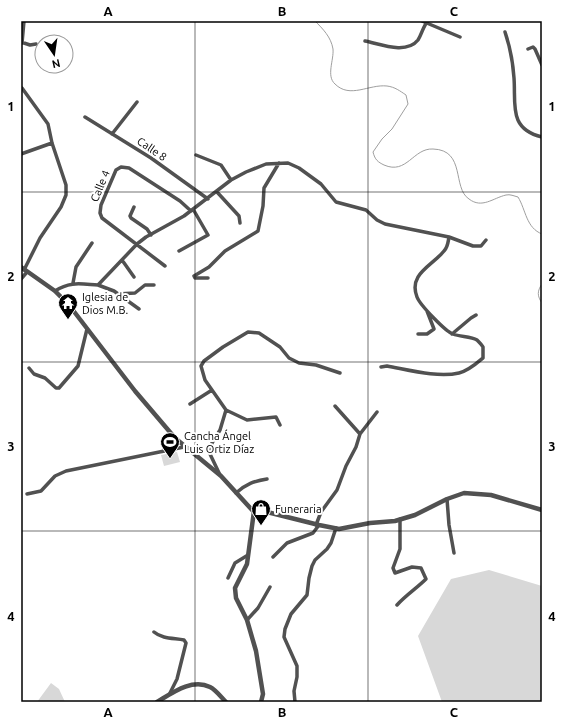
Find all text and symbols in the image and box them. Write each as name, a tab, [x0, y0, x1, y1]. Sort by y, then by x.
text: A	[103, 4, 113, 18]
text: B	[278, 4, 287, 18]
text: C	[450, 4, 459, 18]
north arrow	[34, 34, 74, 74]
text: N	[51, 57, 62, 71]
text: 1	[7, 99, 15, 113]
text: 1	[548, 99, 556, 113]
street label: Calle 8	[135, 135, 169, 163]
street label: Calle 4	[88, 168, 112, 204]
text: 2	[7, 269, 15, 283]
text: 2	[548, 269, 556, 283]
place label: Iglesia de Dios M.B.	[82, 291, 128, 316]
temple icon: Iglesia de Dios M.B.	[57, 292, 79, 320]
place label: Cancha Ángel Luis Ortiz Díaz	[184, 429, 254, 455]
sports icon: Cancha Ángel Luis Ortiz Díaz	[159, 431, 181, 459]
text: 3	[7, 439, 15, 453]
text: 3	[548, 439, 556, 453]
shop icon: Funeraria	[250, 498, 272, 526]
place label: Funeraria	[275, 503, 322, 515]
text: 4	[7, 609, 15, 623]
text: 4	[548, 609, 556, 623]
text: A	[103, 705, 113, 719]
text: B	[278, 705, 287, 719]
text: C	[450, 705, 459, 719]

